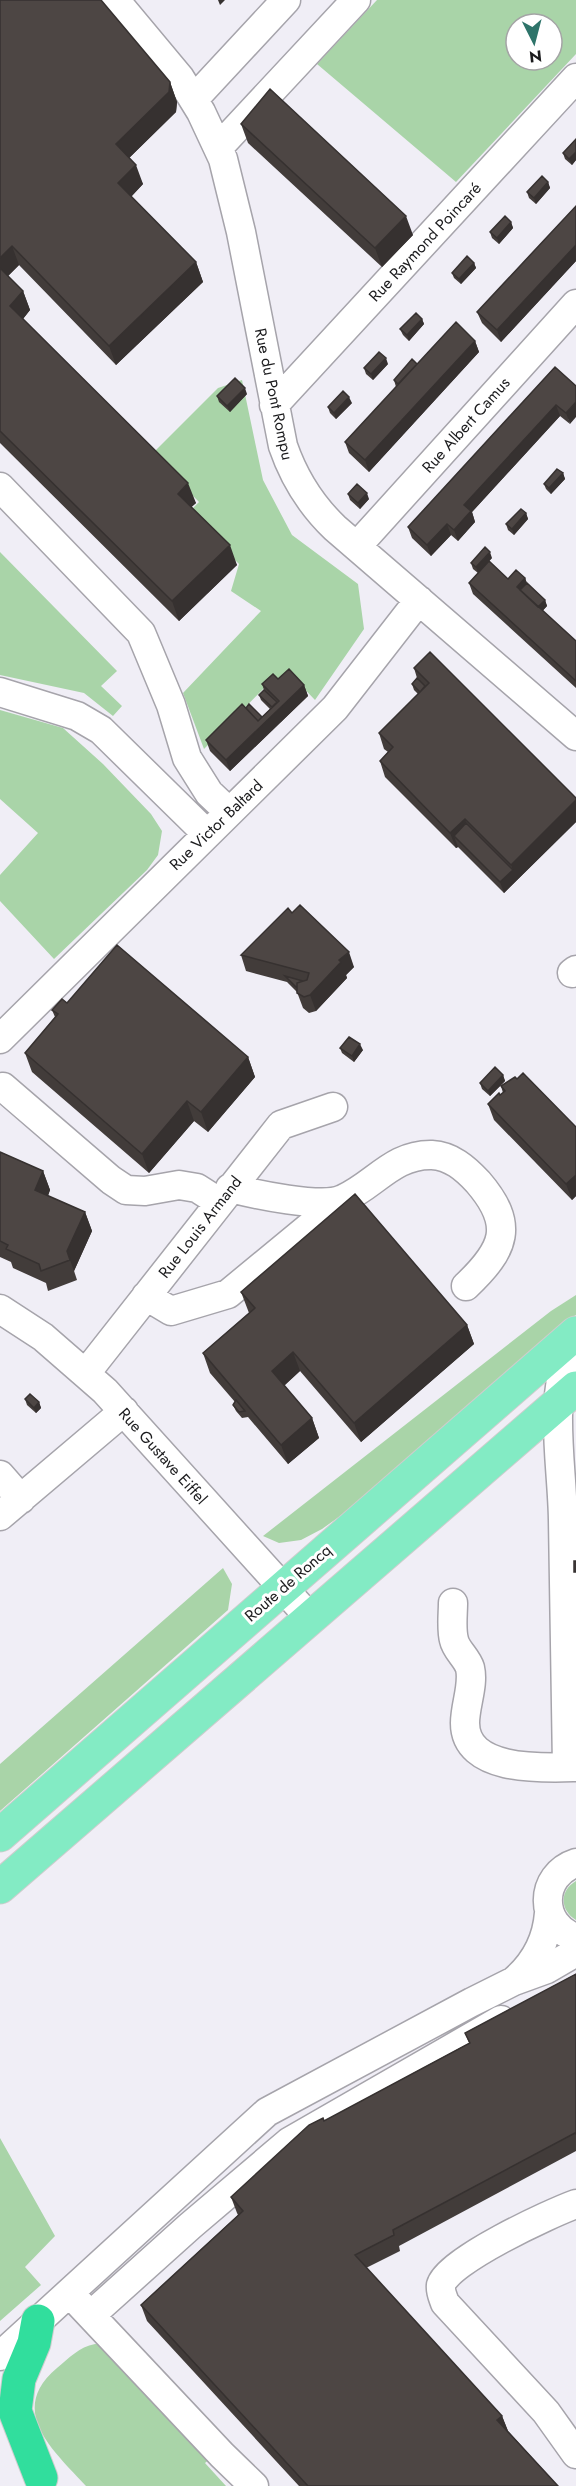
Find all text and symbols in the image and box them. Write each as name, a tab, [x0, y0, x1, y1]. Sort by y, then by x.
north arrow	[504, 12, 564, 72]
text: N	[528, 44, 543, 69]
street label: Rue Raymond Poincaré	[363, 177, 487, 307]
street label: Rue du Pont Rompu	[249, 326, 299, 462]
street label: Rue Albert Camus	[417, 372, 515, 478]
street label: Rue Victor Baltard	[164, 774, 268, 876]
street label: Rue Louis Armand	[153, 1171, 247, 1283]
street label: Rue Gustave Eiffel	[113, 1403, 213, 1509]
street label: Route de Roncq	[240, 1539, 336, 1627]

